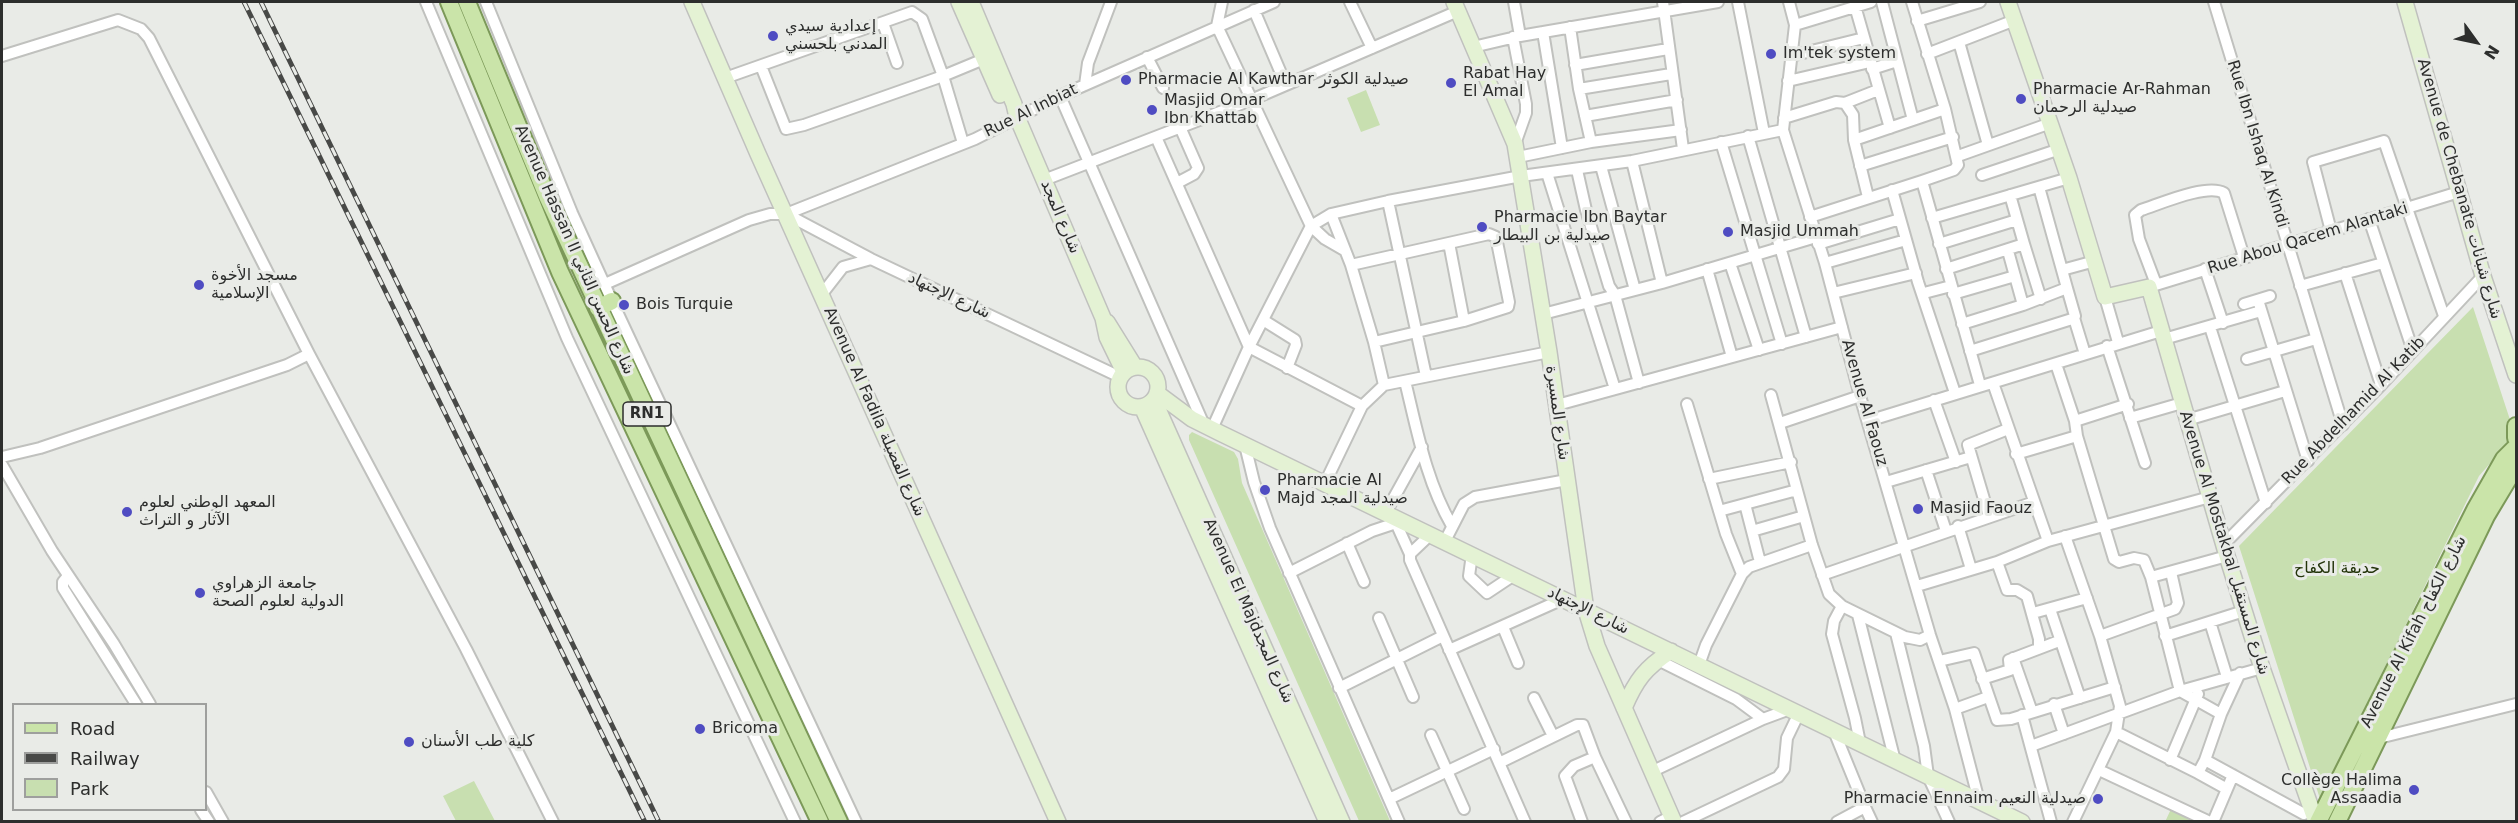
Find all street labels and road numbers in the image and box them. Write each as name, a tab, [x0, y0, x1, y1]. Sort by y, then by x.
street label: Avenue de Chebanate شارع شبانات	[2413, 57, 2505, 321]
street label: Rue Ibn Ishaq Al Kindi	[2222, 58, 2292, 230]
street label: Rue Al Inbiat	[981, 80, 1081, 142]
street label: Avenue Hassan II شارع الحسن الثاني	[510, 122, 638, 378]
street label: شارع المجد	[1036, 177, 1084, 257]
street label: Rue Abou Qacem Alantaki	[2206, 199, 2410, 279]
street label: شارع الإجتهاد	[905, 269, 993, 323]
street label: Avenue Al Fadila شارع الفضيلة	[819, 304, 929, 520]
street label: Rue Abdelhamid Al Katib	[2278, 333, 2430, 489]
street label: Avenue Al Faouz	[1837, 337, 1891, 469]
street label: شارع المسيرة	[1541, 364, 1573, 462]
road number: RN1	[623, 402, 671, 426]
street label: Avenue Al Mostakbal شارع المستقبل	[2175, 409, 2273, 677]
street label: Avenue El Majdشارع المجد	[1198, 516, 1298, 706]
street label: Avenue Al Kifah شارع الكفاح	[2357, 533, 2471, 731]
street label: شارع الإجتهاد	[1544, 583, 1632, 639]

